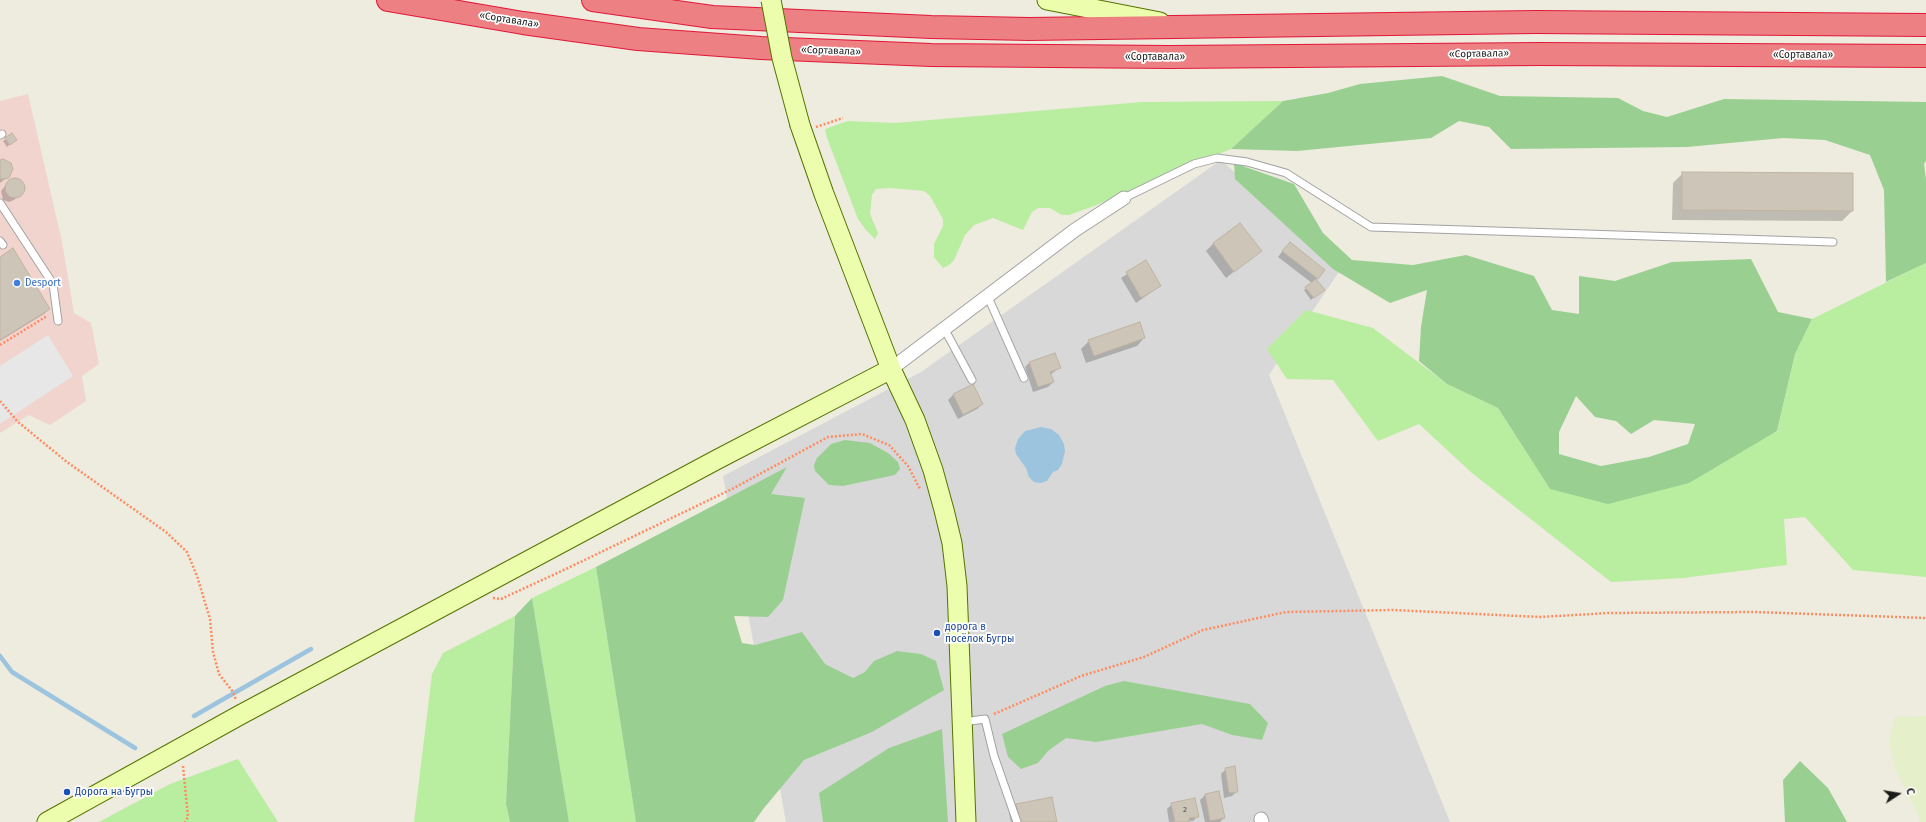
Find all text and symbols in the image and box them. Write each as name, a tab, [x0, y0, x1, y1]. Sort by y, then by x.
street label: «Сортавала»	[478, 9, 540, 31]
street label: «Сортавала»	[801, 44, 861, 58]
street label: «Сортавала»	[1449, 47, 1509, 61]
street label: «Сортавала»	[1773, 49, 1833, 61]
street label: «Сортавала»	[1125, 51, 1185, 63]
place label: Desport	[25, 277, 61, 289]
marker: Desport	[12, 278, 22, 288]
place label: дорога в посёлок Бугры	[945, 621, 1014, 644]
marker: дорога в посёлок Бугры	[932, 628, 942, 638]
north arrow	[1878, 774, 1918, 814]
place label: Дорога на Бугры	[75, 786, 153, 798]
marker: Дорога на Бугры	[62, 787, 72, 797]
text: С	[1903, 787, 1917, 796]
house number: 2	[1183, 805, 1187, 815]

